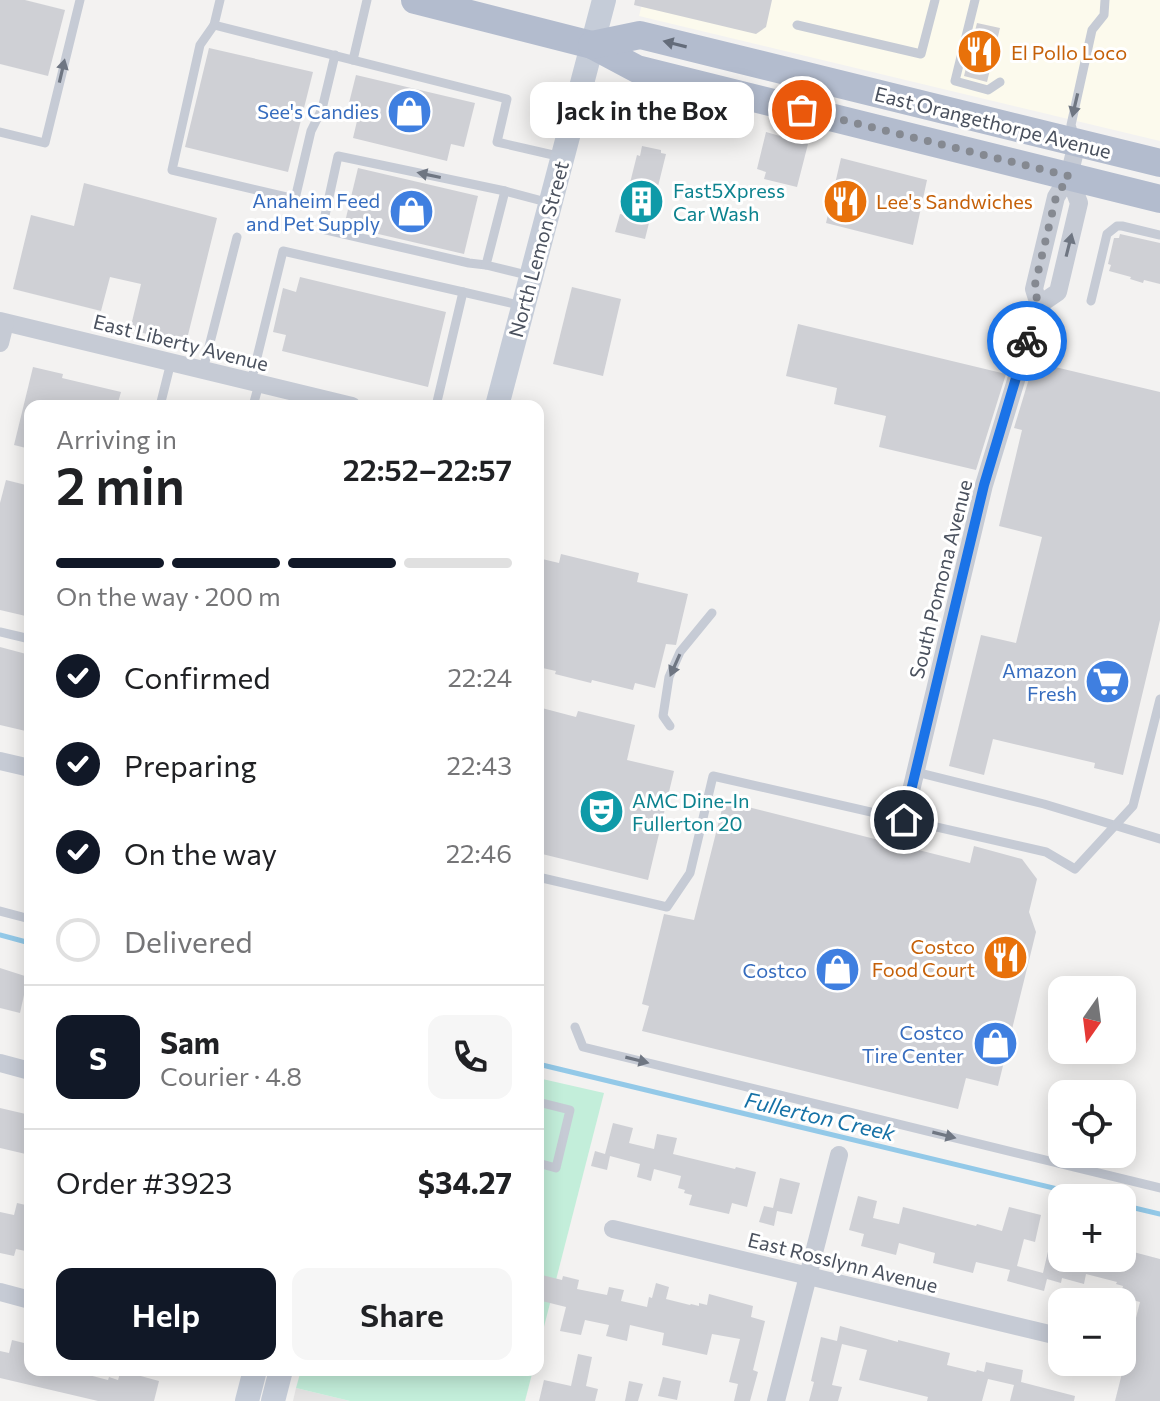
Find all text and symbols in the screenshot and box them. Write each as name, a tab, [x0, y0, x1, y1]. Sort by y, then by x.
restaurant icon: El Pollo Loco	[956, 28, 1004, 76]
one-way arrow	[663, 38, 688, 50]
place label: El Pollo Loco	[1011, 40, 1127, 64]
one-way arrow	[57, 59, 69, 84]
pin	[768, 76, 836, 144]
street label: East Orangethorpe Avenue	[872, 81, 1114, 163]
callout: Jack in the Box	[530, 82, 754, 138]
shop icon: See's Candies	[386, 87, 434, 135]
icon: bag	[780, 88, 824, 132]
one-way arrow	[1068, 92, 1081, 117]
text: Jack in the Box	[556, 94, 728, 125]
place label: See's Candies	[257, 99, 379, 123]
street label: North Lemon Street	[503, 158, 573, 340]
one-way arrow	[416, 168, 441, 181]
building icon: Fast5Xpress Car Wash	[618, 177, 666, 225]
restaurant icon: Lee's Sandwiches	[821, 177, 869, 225]
place label: Fast5Xpress Car Wash	[673, 178, 785, 225]
place label: Anaheim Feed and Pet Supply	[246, 188, 380, 235]
shop icon: Anaheim Feed and Pet Supply	[387, 188, 435, 236]
place label: Lee's Sandwiches	[876, 189, 1033, 213]
one-way arrow	[1063, 232, 1076, 257]
courier	[987, 301, 1067, 381]
street label: East Liberty Avenue	[91, 309, 271, 375]
icon: bike	[1005, 319, 1049, 363]
text: Arriving in	[56, 423, 177, 454]
text: 22:52–22:57	[343, 450, 512, 487]
text: 2 min	[56, 452, 185, 516]
street label: South Pomona Avenue	[904, 477, 976, 681]
text: On the way · 200 m	[56, 580, 281, 611]
one-way arrow	[668, 653, 681, 677]
icon: check	[56, 654, 100, 698]
supermarket icon: Amazon Fresh	[1084, 657, 1132, 705]
text: Confirmed	[124, 658, 271, 695]
place label: Amazon Fresh	[1002, 658, 1077, 705]
text: 22:24	[447, 661, 512, 692]
icon: check	[56, 742, 100, 786]
text: Preparing	[124, 746, 257, 783]
text: 22:43	[447, 749, 512, 780]
pin	[870, 786, 938, 854]
theatre icon: AMC Dine-In Fullerton 20	[577, 788, 625, 836]
place label: AMC Dine-In Fullerton 20	[632, 788, 750, 835]
icon: home	[882, 798, 926, 842]
icon: check	[56, 830, 100, 874]
text: On the way	[124, 834, 277, 871]
text: 22:46	[446, 837, 512, 868]
text: Delivered	[124, 922, 253, 959]
place label: Costco Food Court	[872, 934, 975, 981]
restaurant icon: Costco Food Court	[982, 934, 1030, 982]
shop icon: Costco	[814, 946, 862, 994]
place label: Costco	[743, 958, 807, 982]
north arrow	[1048, 976, 1136, 1064]
map controls	[1048, 976, 1136, 1376]
button: phone	[428, 1015, 512, 1099]
shop icon: Costco Tire Center	[971, 1019, 1019, 1067]
place label: Costco Tire Center	[862, 1020, 964, 1067]
text: Sam	[160, 1023, 220, 1060]
text: S	[89, 1039, 107, 1076]
one-way arrow	[625, 1055, 650, 1067]
text: Courier · 4.8	[160, 1060, 302, 1091]
button: locate	[1048, 1080, 1136, 1168]
water label: Fullerton Creek	[742, 1086, 899, 1147]
one-way arrow	[932, 1130, 957, 1142]
text: Order #3923	[56, 1163, 232, 1200]
text: $34.27	[418, 1163, 512, 1200]
button: +	[1048, 1184, 1136, 1272]
street label: East Rosslynn Avenue	[746, 1227, 940, 1297]
button: Help	[56, 1268, 276, 1360]
button: Share	[292, 1268, 512, 1360]
button: −	[1048, 1288, 1136, 1376]

